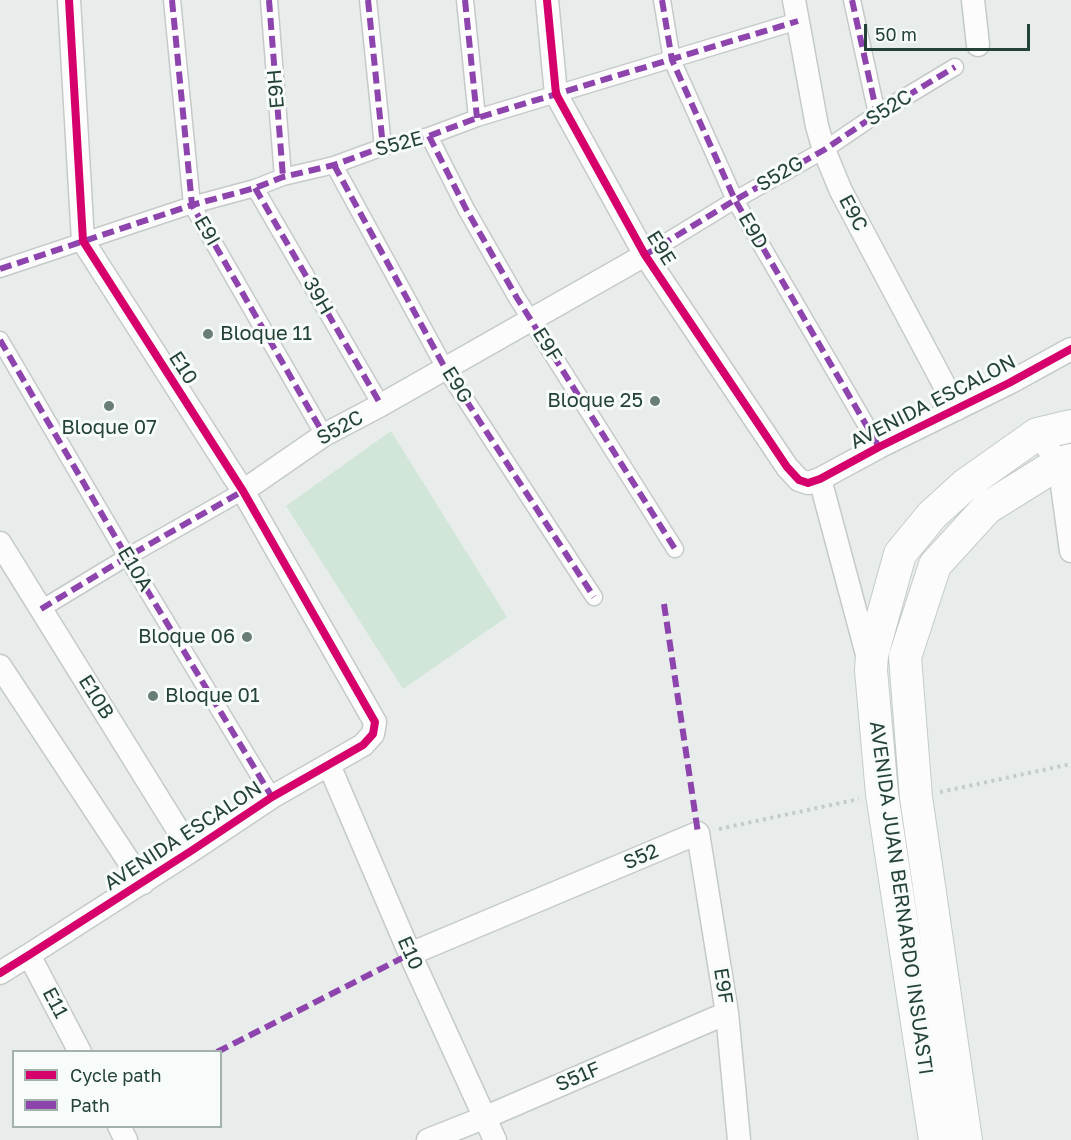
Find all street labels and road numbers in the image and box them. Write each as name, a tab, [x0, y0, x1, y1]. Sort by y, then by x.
street label: E9H	[262, 68, 290, 110]
street label: S52C	[862, 85, 916, 131]
street label: S52E	[373, 126, 425, 162]
street label: S52G	[752, 151, 808, 197]
street label: E9C	[834, 191, 872, 235]
street label: E9D	[733, 208, 773, 254]
street label: E9I	[189, 212, 225, 250]
street label: E9E	[641, 226, 681, 270]
street label: 39H	[298, 273, 338, 319]
street label: E9F	[527, 323, 567, 367]
street label: E10	[164, 347, 202, 389]
street label: AVENIDA ESCALON	[846, 350, 1020, 454]
street label: E9G	[437, 362, 477, 408]
street label: S52C	[312, 405, 368, 451]
street label: E10A	[112, 542, 158, 596]
street label: E10B	[73, 670, 119, 724]
street label: AVENIDA JUAN BERNARDO INSUASTI	[864, 719, 938, 1077]
street label: AVENIDA ESCALON	[100, 776, 266, 896]
street label: S52	[620, 839, 662, 875]
street label: E10	[392, 932, 428, 974]
street label: E9F	[708, 966, 738, 1006]
street label: E11	[37, 983, 73, 1023]
street label: S51F	[552, 1057, 604, 1097]

